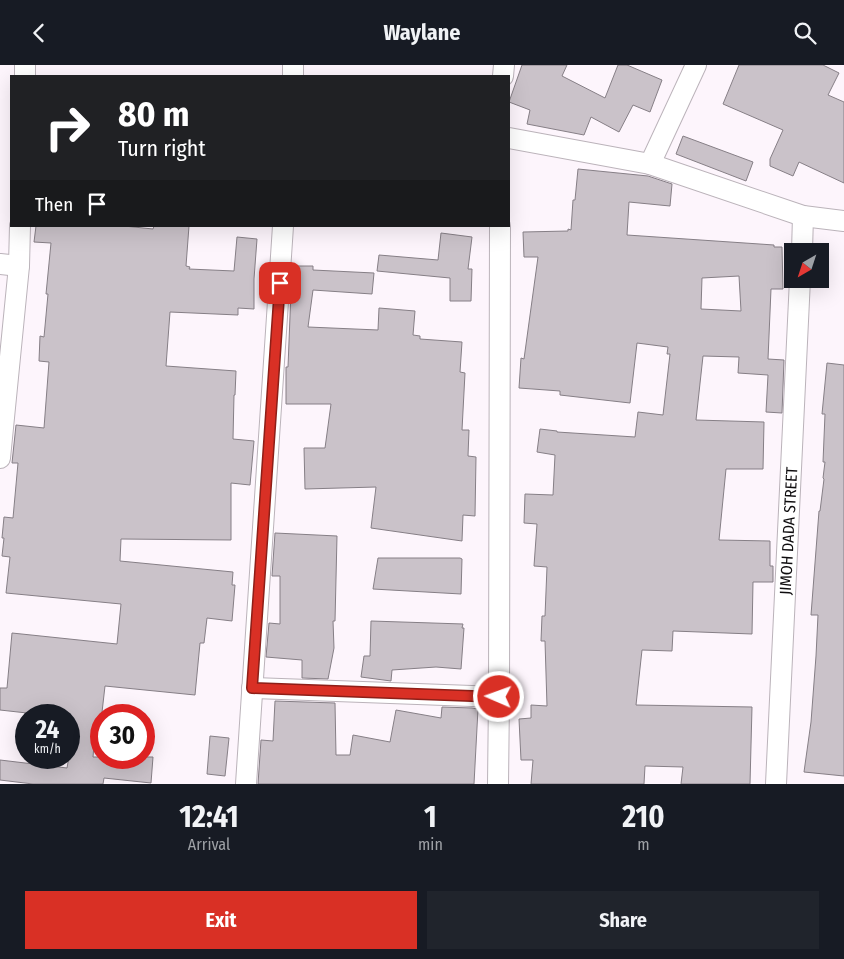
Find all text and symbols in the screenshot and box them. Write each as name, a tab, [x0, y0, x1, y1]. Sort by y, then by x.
icon: back	[25, 19, 53, 47]
text: Waylane	[384, 19, 460, 46]
icon: search	[791, 19, 819, 47]
text: 80 m	[118, 93, 190, 135]
icon: right	[35, 95, 100, 160]
text: Turn right	[118, 135, 206, 162]
icon: arrive	[83, 190, 111, 218]
text: Then	[35, 193, 73, 216]
north arrow	[784, 243, 829, 287]
map controls	[784, 243, 829, 288]
pin	[259, 262, 301, 304]
icon: arrive	[266, 269, 294, 297]
street label: JIMOH DADA STREET	[776, 466, 801, 596]
position arrow	[472, 670, 524, 722]
speed limit sign: 30	[90, 704, 155, 769]
text: 24	[36, 715, 59, 745]
text: km/h	[34, 742, 61, 756]
text: 12:41	[179, 799, 239, 835]
text: 1	[424, 799, 437, 835]
text: 210	[622, 799, 665, 835]
text: Arrival	[188, 835, 230, 854]
text: min	[418, 835, 443, 854]
text: m	[637, 835, 650, 854]
button: Exit	[25, 891, 417, 949]
button: Share	[427, 891, 819, 949]

